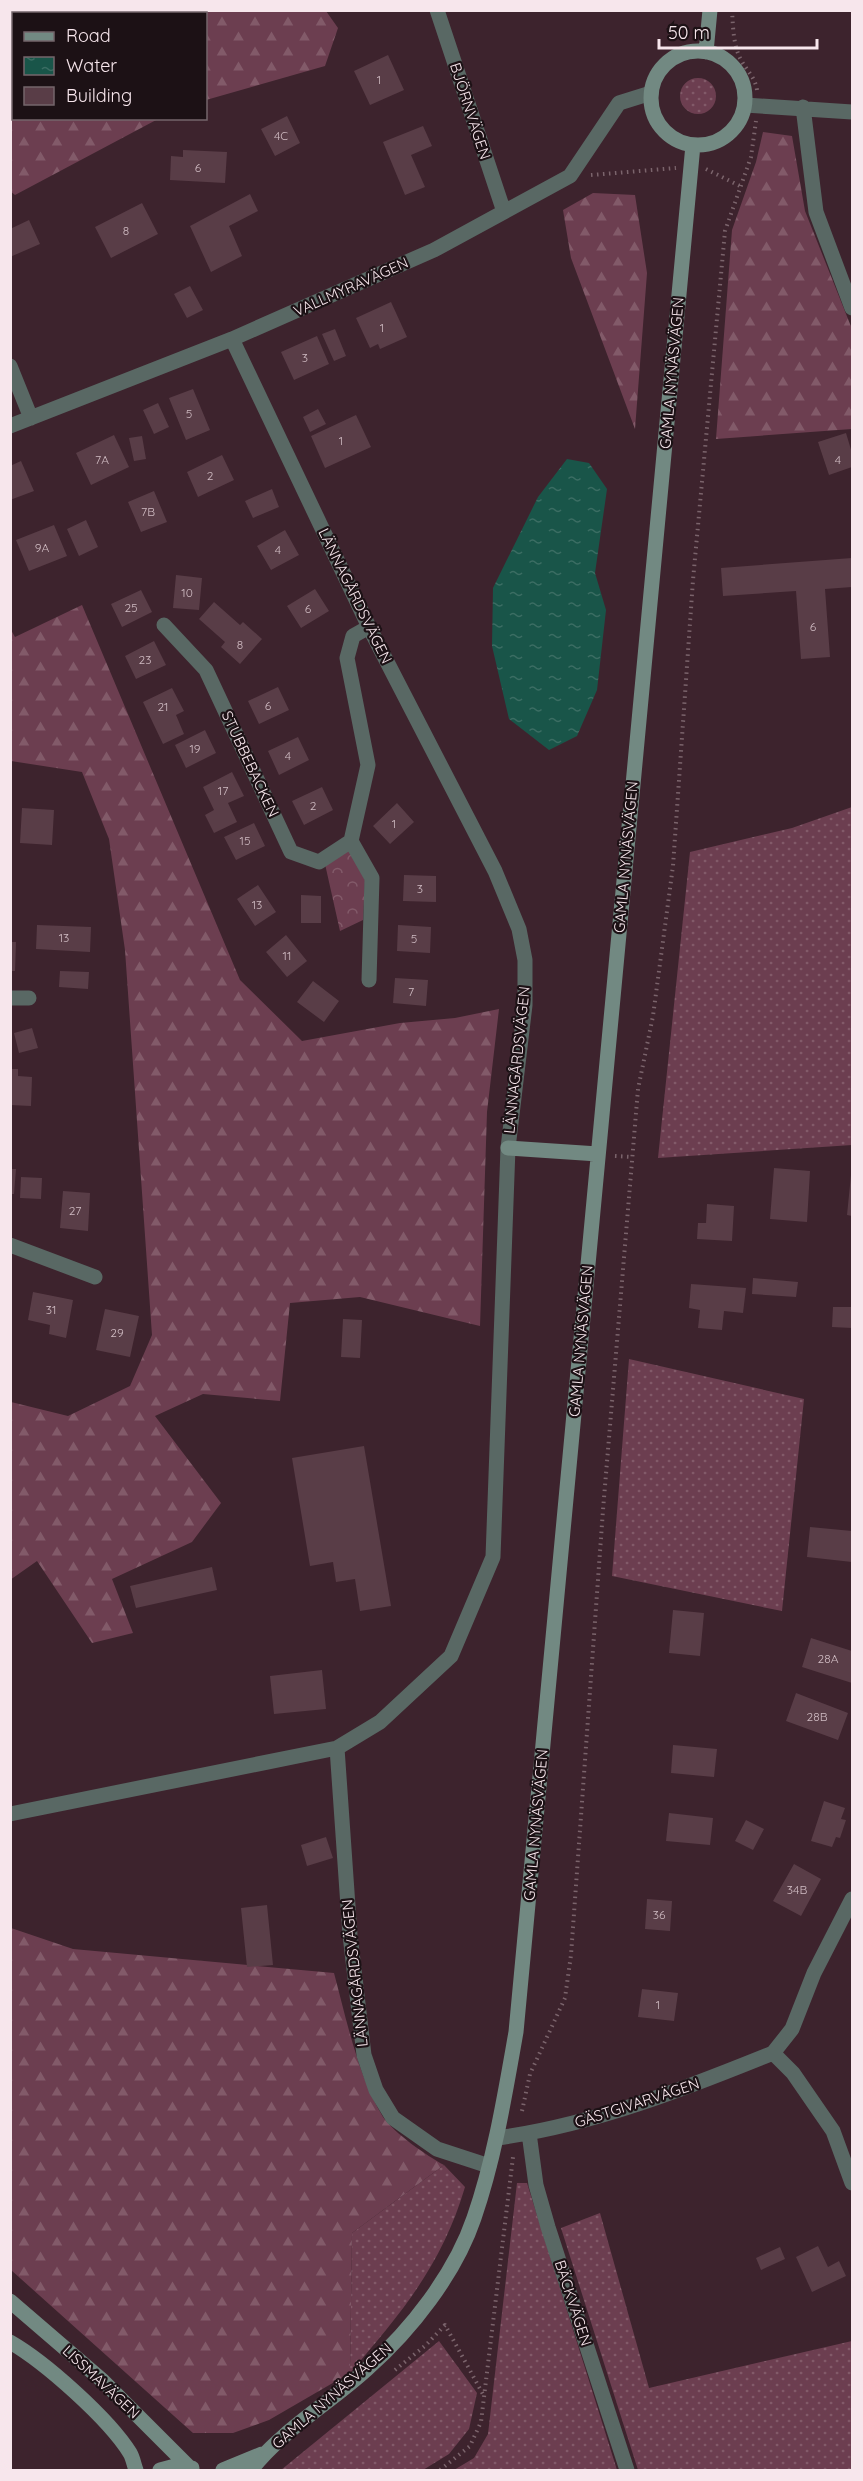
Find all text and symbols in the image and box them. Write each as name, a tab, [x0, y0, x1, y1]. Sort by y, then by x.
legend	[12, 12, 207, 120]
scale bar	[659, 12, 816, 50]
text: 50 m	[668, 21, 710, 44]
text: Road	[66, 24, 111, 47]
text: Water	[66, 54, 117, 77]
street label: BJÖRNVÄGEN	[446, 60, 495, 162]
house number: 1	[377, 72, 381, 87]
text: Building	[66, 84, 132, 107]
house number: 4C	[274, 128, 288, 143]
house number: 6	[195, 160, 202, 175]
house number: 8	[123, 223, 129, 238]
street label: VALLMYRAVÄGEN	[290, 253, 411, 320]
street label: GAMLA NYNÄSVÄGEN	[655, 296, 688, 450]
house number: 1	[380, 320, 384, 335]
house number: 3	[302, 350, 308, 365]
house number: 5	[186, 406, 192, 421]
house number: 1	[339, 433, 343, 448]
house number: 7A	[95, 452, 109, 467]
house number: 4	[835, 452, 841, 467]
house number: 2	[207, 468, 214, 483]
house number: 7B	[141, 504, 155, 519]
street label: LÄNNAGÅRDSVÄGEN	[314, 525, 396, 667]
house number: 9A	[35, 540, 49, 555]
house number: 4	[275, 542, 281, 557]
house number: 10	[181, 585, 193, 600]
house number: 25	[124, 600, 138, 615]
house number: 6	[305, 601, 312, 616]
house number: 6	[810, 619, 817, 634]
house number: 8	[237, 637, 243, 652]
house number: 23	[139, 652, 151, 667]
house number: 6	[265, 698, 272, 713]
house number: 21	[157, 699, 169, 714]
street label: STUBBEBACKEN	[218, 708, 283, 820]
house number: 19	[189, 741, 201, 756]
house number: 4	[285, 748, 291, 763]
street label: GAMLA NYNÄSVÄGEN	[609, 780, 642, 934]
house number: 17	[218, 783, 228, 798]
house number: 2	[310, 798, 317, 813]
house number: 1	[392, 816, 396, 831]
house number: 15	[240, 833, 250, 848]
house number: 3	[417, 881, 423, 896]
house number: 13	[252, 897, 262, 912]
house number: 13	[59, 930, 69, 945]
house number: 5	[411, 931, 417, 946]
house number: 11	[283, 948, 291, 963]
house number: 7	[408, 984, 414, 999]
street label: LÄNNAGÅRDSVÄGEN	[499, 985, 534, 1135]
house number: 27	[69, 1203, 81, 1218]
street label: GAMLA NYNÄSVÄGEN	[564, 1264, 597, 1418]
house number: 31	[46, 1302, 56, 1317]
house number: 29	[110, 1325, 124, 1340]
house number: 28A	[818, 1651, 839, 1666]
house number: 28B	[807, 1709, 828, 1724]
street label: GAMLA NYNÄSVÄGEN	[519, 1748, 552, 1902]
house number: 34B	[787, 1882, 807, 1897]
street label: LÄNNAGÅRDSVÄGEN	[337, 1898, 372, 2048]
house number: 36	[653, 1907, 666, 1922]
house number: 1	[656, 1997, 660, 2012]
street label: GÄSTGIVARVÄGEN	[572, 2073, 702, 2132]
street label: BÄCKVÄGEN	[551, 2258, 596, 2348]
street label: GAMLA NYNÄSVÄGEN	[268, 2339, 395, 2453]
street label: LISSMAVÄGEN	[59, 2341, 144, 2422]

